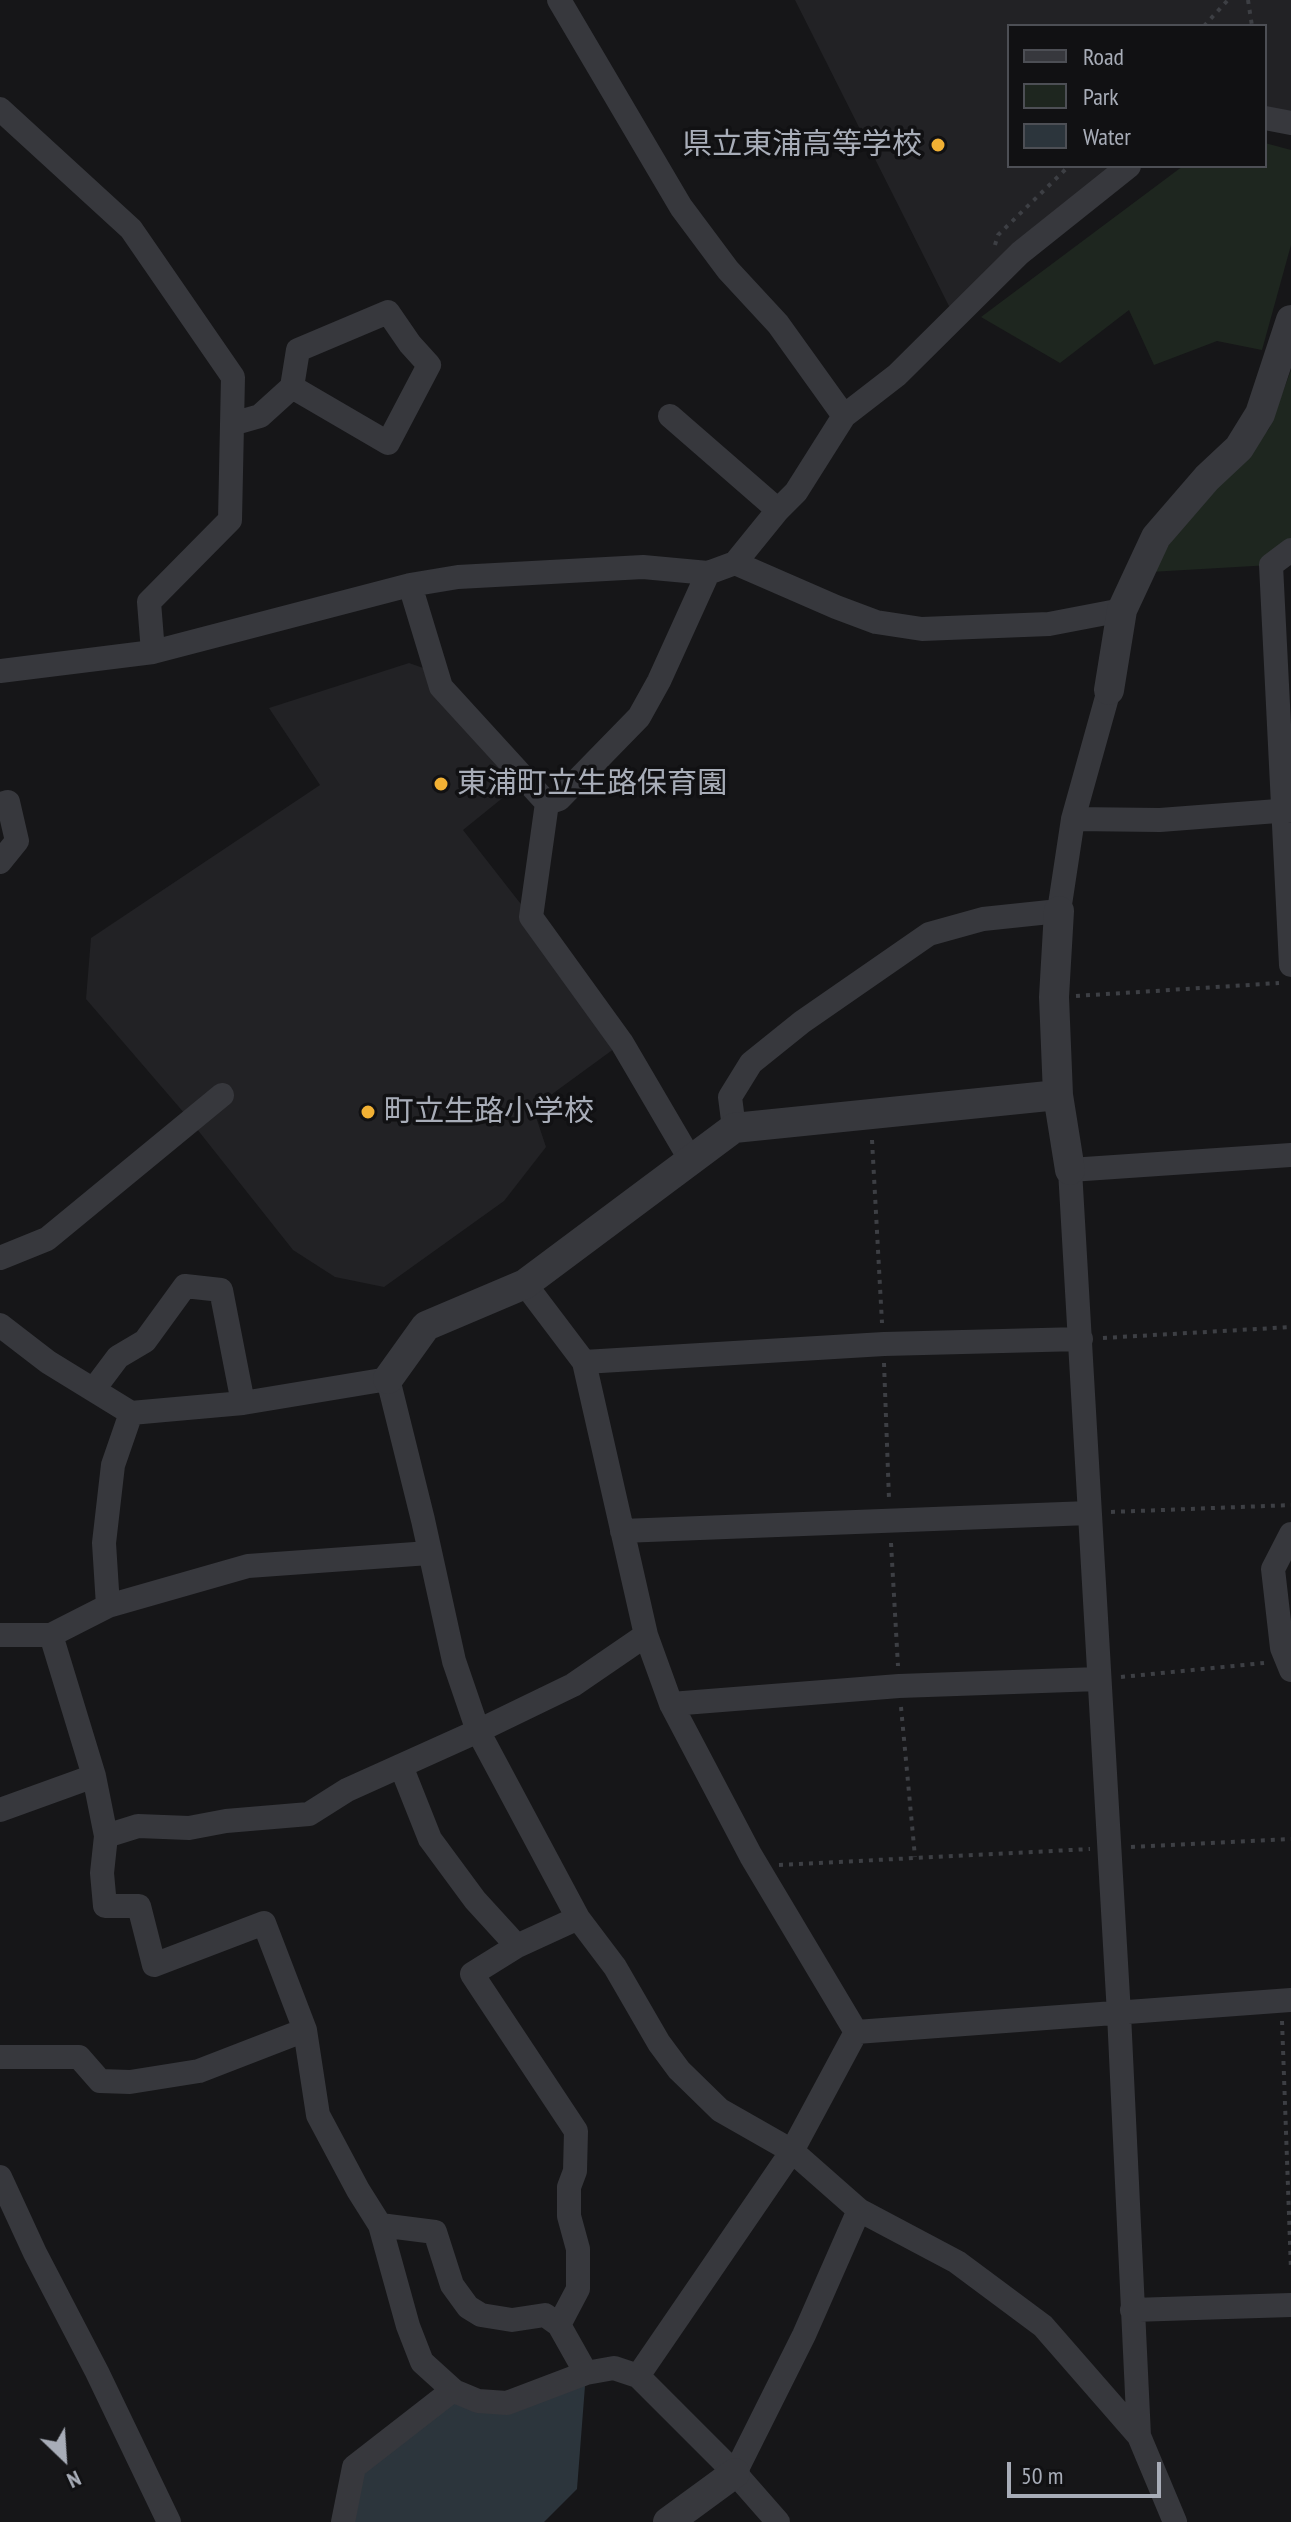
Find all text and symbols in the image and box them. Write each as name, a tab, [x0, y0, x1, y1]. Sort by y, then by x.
legend	[1007, 24, 1267, 168]
text: Road	[1083, 41, 1124, 72]
text: Park	[1083, 81, 1119, 112]
text: Water	[1083, 121, 1131, 152]
place label: 県立東浦高等学校	[682, 127, 922, 163]
marker: 県立東浦高等学校	[929, 136, 947, 154]
place label: 東浦町立生路保育園	[457, 766, 727, 802]
marker: 東浦町立生路保育園	[432, 775, 450, 793]
place label: 町立生路小学校	[384, 1094, 594, 1130]
marker: 町立生路小学校	[359, 1103, 377, 1121]
north arrow	[24, 2418, 104, 2498]
scale bar	[1011, 2446, 1165, 2496]
text: 50 m	[1021, 2460, 1063, 2491]
text: N	[63, 2465, 85, 2495]

